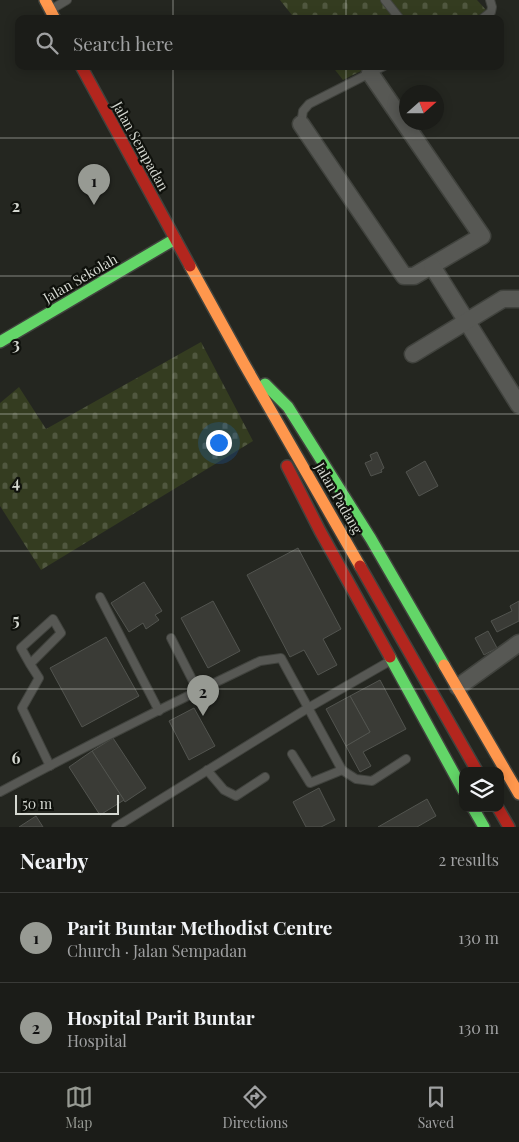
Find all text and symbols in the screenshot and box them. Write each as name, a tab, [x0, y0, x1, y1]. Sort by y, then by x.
search box	[15, 15, 504, 70]
icon: search	[33, 29, 61, 57]
text: Search here	[73, 30, 173, 56]
north arrow	[399, 85, 444, 130]
street label: Jalan Sempadan	[108, 97, 174, 195]
pin: 1	[78, 164, 110, 205]
text: 2	[12, 195, 20, 216]
street label: Jalan Sekolah	[39, 249, 121, 307]
text: 3	[12, 333, 20, 354]
your location	[206, 430, 232, 456]
street label: Jalan Padang	[310, 458, 367, 538]
text: 4	[12, 471, 20, 492]
text: 5	[12, 609, 20, 630]
pin: 2	[187, 675, 219, 716]
text: 6	[12, 747, 21, 768]
map controls	[459, 767, 504, 812]
button: layers	[459, 767, 504, 812]
scale bar	[15, 792, 119, 815]
text: 50 m	[22, 794, 52, 813]
text: Nearby	[20, 846, 89, 874]
text: 2 results	[439, 849, 499, 870]
text: Parit Buntar Methodist Centre	[67, 914, 332, 940]
text: 1	[33, 927, 39, 948]
text: 130 m	[458, 927, 499, 948]
text: Church · Jalan Sempadan	[67, 940, 247, 961]
text: Hospital Parit Buntar	[67, 1004, 255, 1030]
text: 2	[32, 1017, 40, 1038]
text: 130 m	[458, 1017, 499, 1038]
text: Hospital	[67, 1030, 127, 1051]
tab: Map	[65, 1083, 93, 1132]
tab: Directions	[223, 1083, 288, 1132]
tab: Saved	[418, 1083, 454, 1132]

